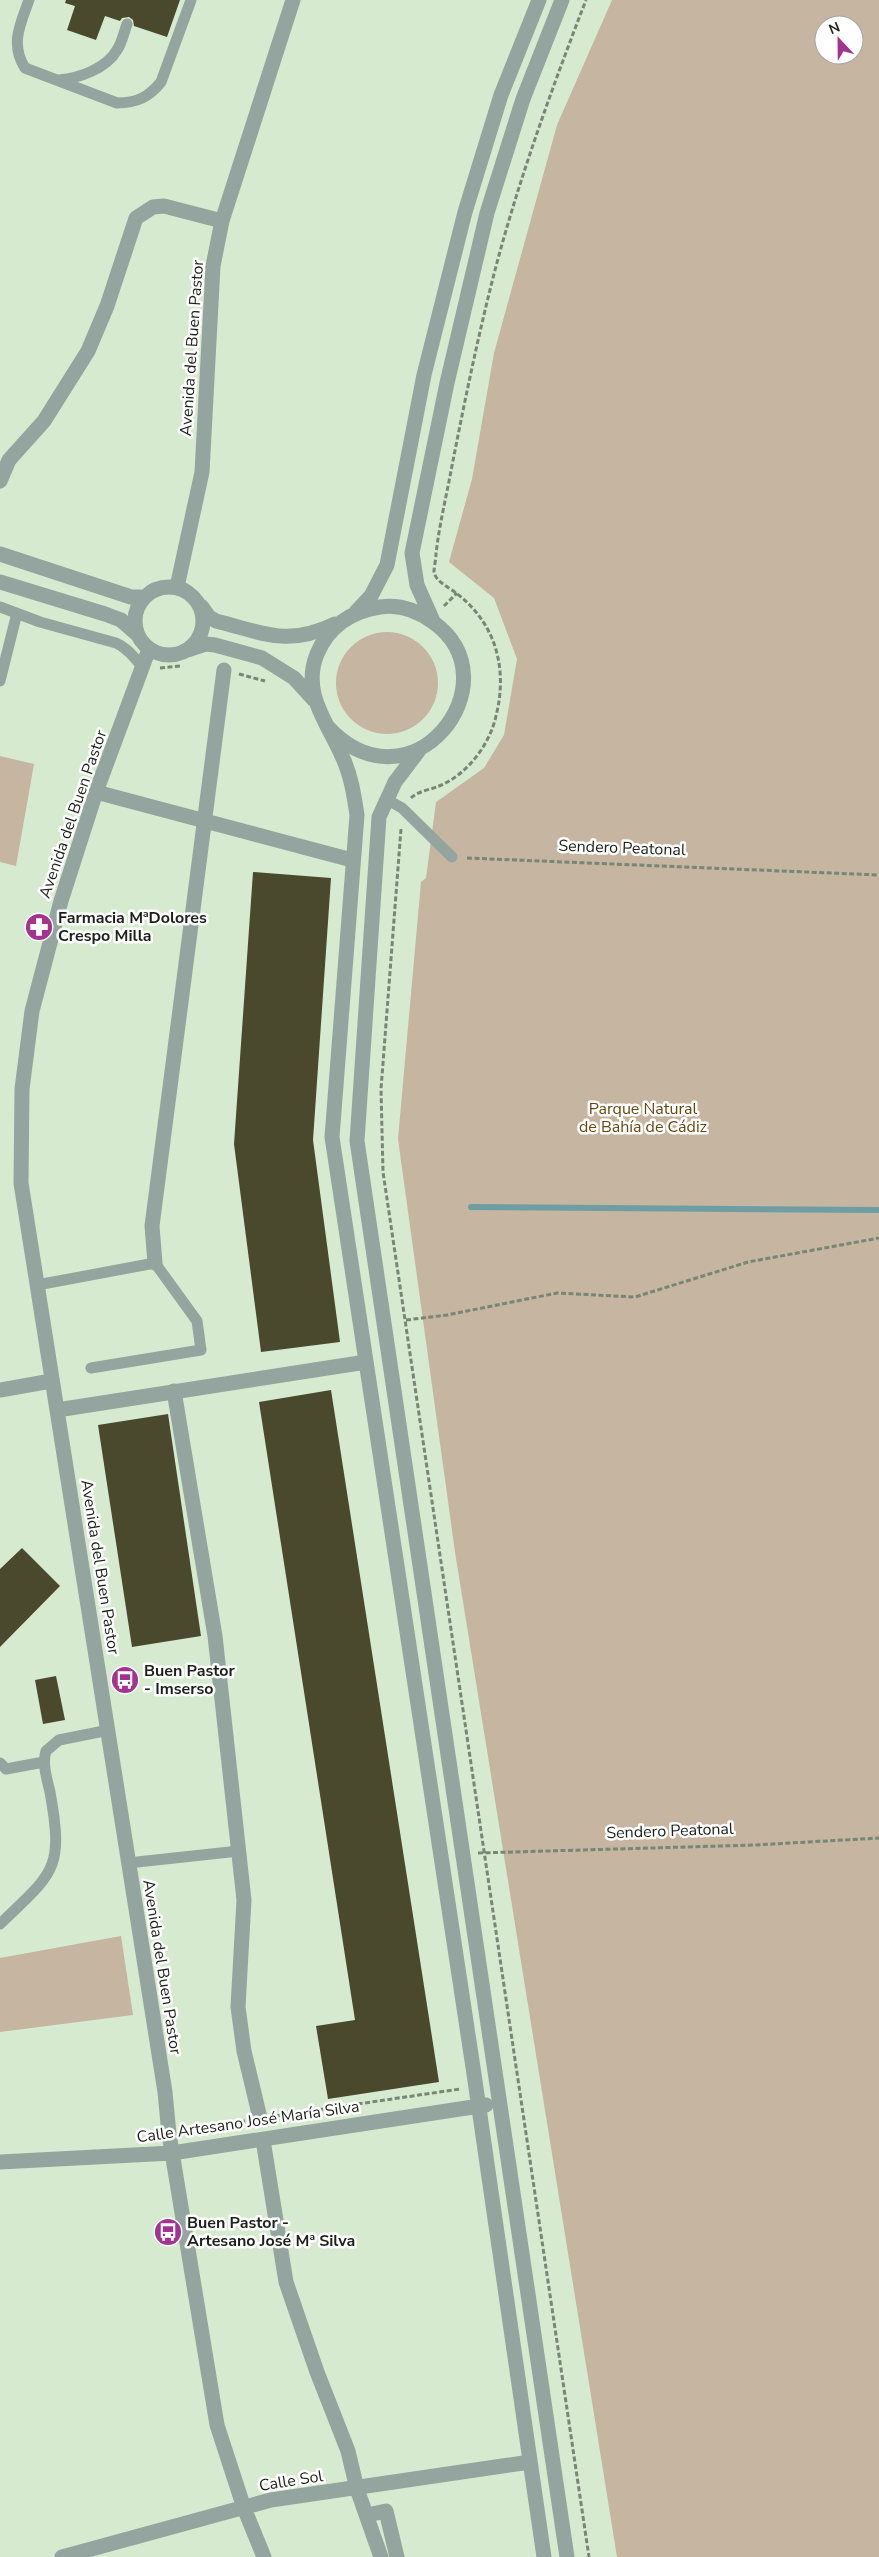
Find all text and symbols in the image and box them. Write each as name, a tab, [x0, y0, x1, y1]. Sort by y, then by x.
north arrow	[814, 15, 864, 65]
text: N	[826, 18, 843, 39]
street label: Avenida del Buen Pastor	[175, 259, 209, 437]
street label: Avenida del Buen Pastor	[34, 727, 112, 901]
street label: Sendero Peatonal	[558, 835, 686, 861]
place label: Farmacia MªDolores Crespo Milla	[58, 907, 207, 947]
pharmacy icon: Farmacia MªDolores Crespo Milla	[24, 912, 54, 942]
park label: Parque Natural de Bahía de Cádiz	[579, 1098, 707, 1138]
street label: Avenida del Buen Pastor	[75, 1478, 125, 1656]
place label: Buen Pastor - Imserso	[144, 1660, 235, 1700]
bus stop icon: Buen Pastor - Imserso	[110, 1665, 140, 1695]
street label: Sendero Peatonal	[606, 1818, 734, 1844]
street label: Avenida del Buen Pastor	[137, 1878, 187, 2056]
street label: Calle Artesano José María Silva	[135, 2095, 361, 2149]
place label: Buen Pastor - Artesano José Mª Silva	[187, 2212, 355, 2252]
bus stop icon: Buen Pastor - Artesano José Mª Silva	[153, 2217, 183, 2247]
street label: Calle Sol	[257, 2465, 325, 2497]

